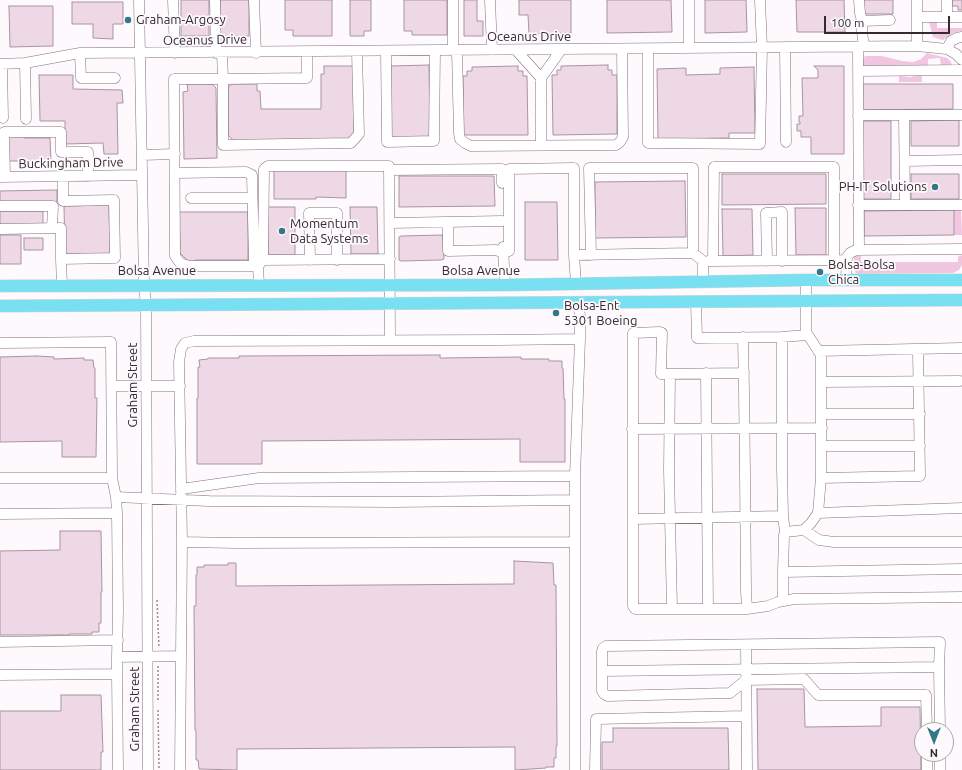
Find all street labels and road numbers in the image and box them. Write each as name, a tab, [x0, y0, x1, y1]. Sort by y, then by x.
street label: Oceanus Drive	[487, 29, 571, 45]
street label: Oceanus Drive	[163, 31, 247, 49]
street label: Buckingham Drive	[18, 154, 124, 172]
street label: Bolsa Avenue	[118, 263, 196, 279]
street label: Bolsa Avenue	[442, 263, 520, 279]
street label: Graham Street	[125, 343, 141, 427]
street label: Graham Street	[127, 667, 143, 751]

